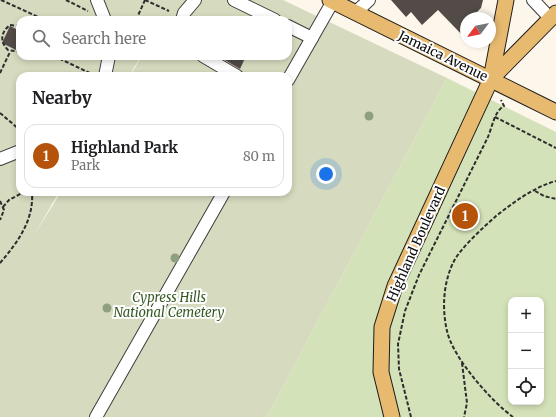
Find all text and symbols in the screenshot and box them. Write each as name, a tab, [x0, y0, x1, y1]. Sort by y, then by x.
north arrow	[460, 12, 496, 48]
search box	[16, 16, 292, 60]
icon: search	[30, 27, 52, 49]
street label: Jamaica Avenue	[394, 27, 491, 85]
text: Search here	[62, 29, 146, 48]
text: Nearby	[32, 87, 92, 109]
text: Highland Park	[71, 138, 178, 157]
text: 1	[43, 148, 49, 165]
text: 80 m	[243, 148, 275, 165]
text: Park	[71, 157, 100, 174]
your location	[316, 164, 336, 184]
street label: Highland Boulevard	[383, 184, 449, 304]
pin: 1	[452, 201, 478, 231]
park label: Cypress Hills National Cemetery	[114, 289, 224, 321]
map controls	[508, 297, 544, 405]
button: +	[508, 297, 544, 333]
button: −	[508, 333, 544, 369]
button: locate	[508, 369, 544, 405]

